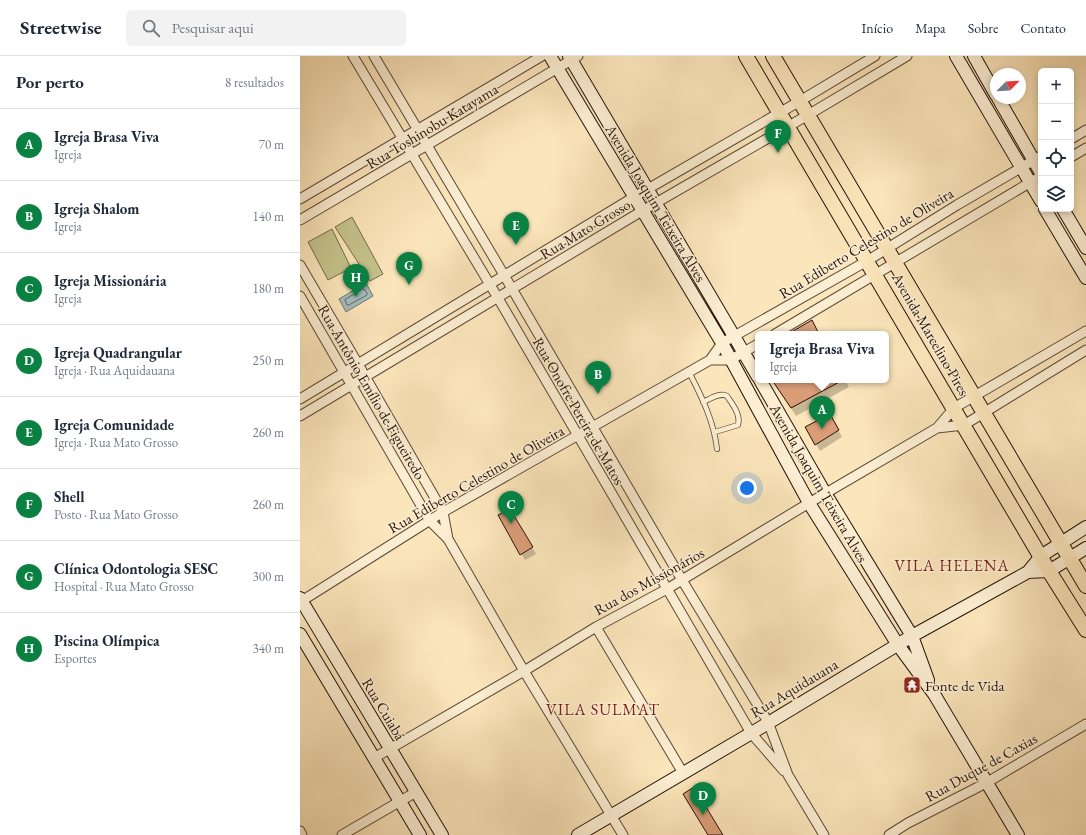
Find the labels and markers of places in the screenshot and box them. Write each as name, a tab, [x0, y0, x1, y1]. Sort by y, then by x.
pin: F	[765, 120, 791, 153]
pin: E	[503, 212, 529, 245]
pin: G	[396, 252, 422, 285]
pin: H	[343, 264, 369, 297]
pin: B	[585, 361, 611, 394]
pin: A	[809, 396, 835, 429]
pin: C	[498, 491, 524, 524]
temple icon: Fonte de Vida	[902, 675, 922, 695]
place label: Fonte de Vida	[925, 676, 1005, 695]
pin: D	[690, 782, 716, 815]

